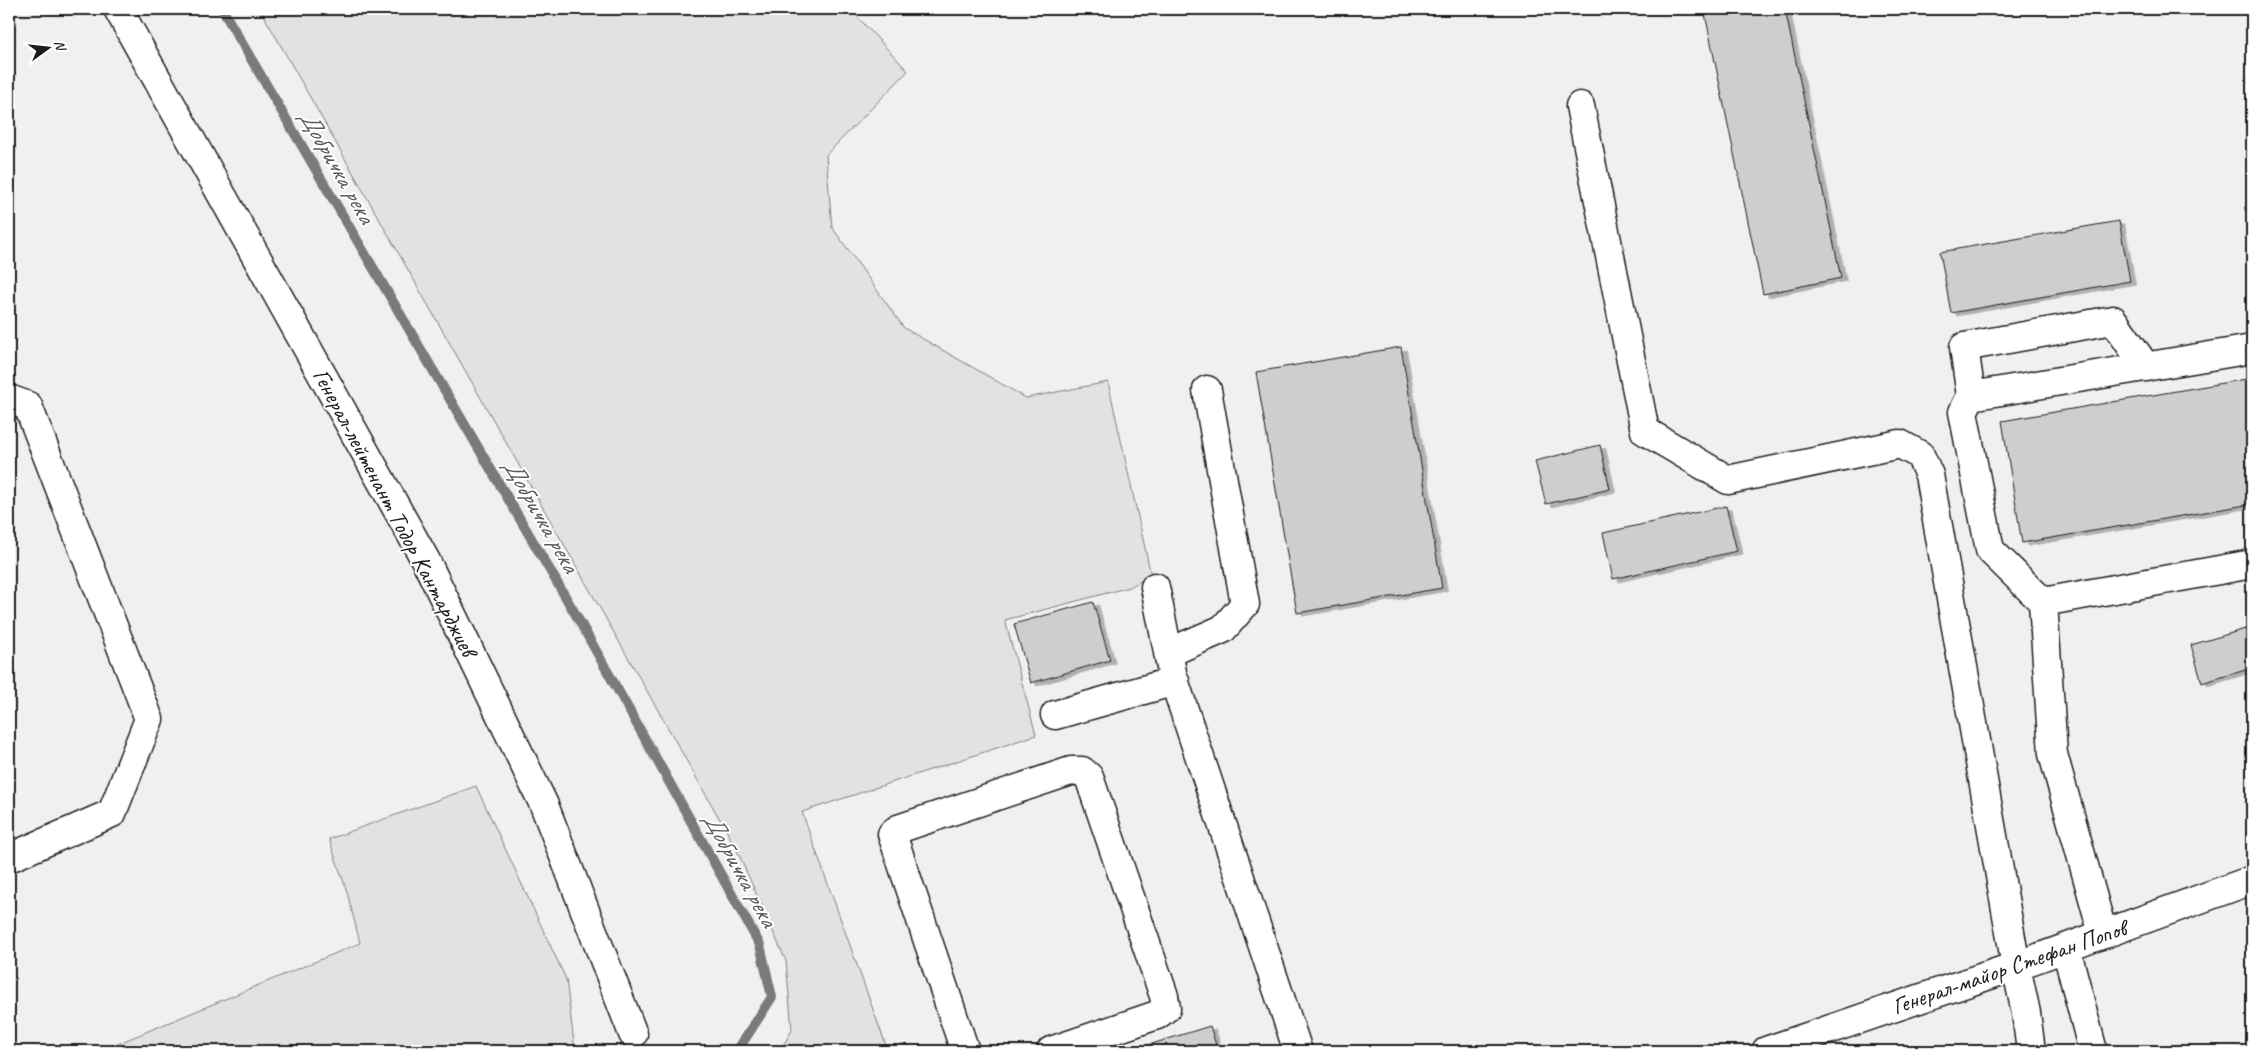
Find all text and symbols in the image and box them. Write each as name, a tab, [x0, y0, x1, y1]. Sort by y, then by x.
north arrow	[22, 22, 72, 72]
text: N	[51, 38, 70, 53]
water label: Добричка река	[291, 103, 383, 231]
street label: Генерал-лейтенант Тодор Кантарджиев	[306, 363, 486, 665]
water label: Добричка река	[495, 452, 587, 580]
water label: Добричка река	[695, 806, 785, 934]
street label: Генерал-майор Стефан Попов	[1888, 911, 2134, 1021]

